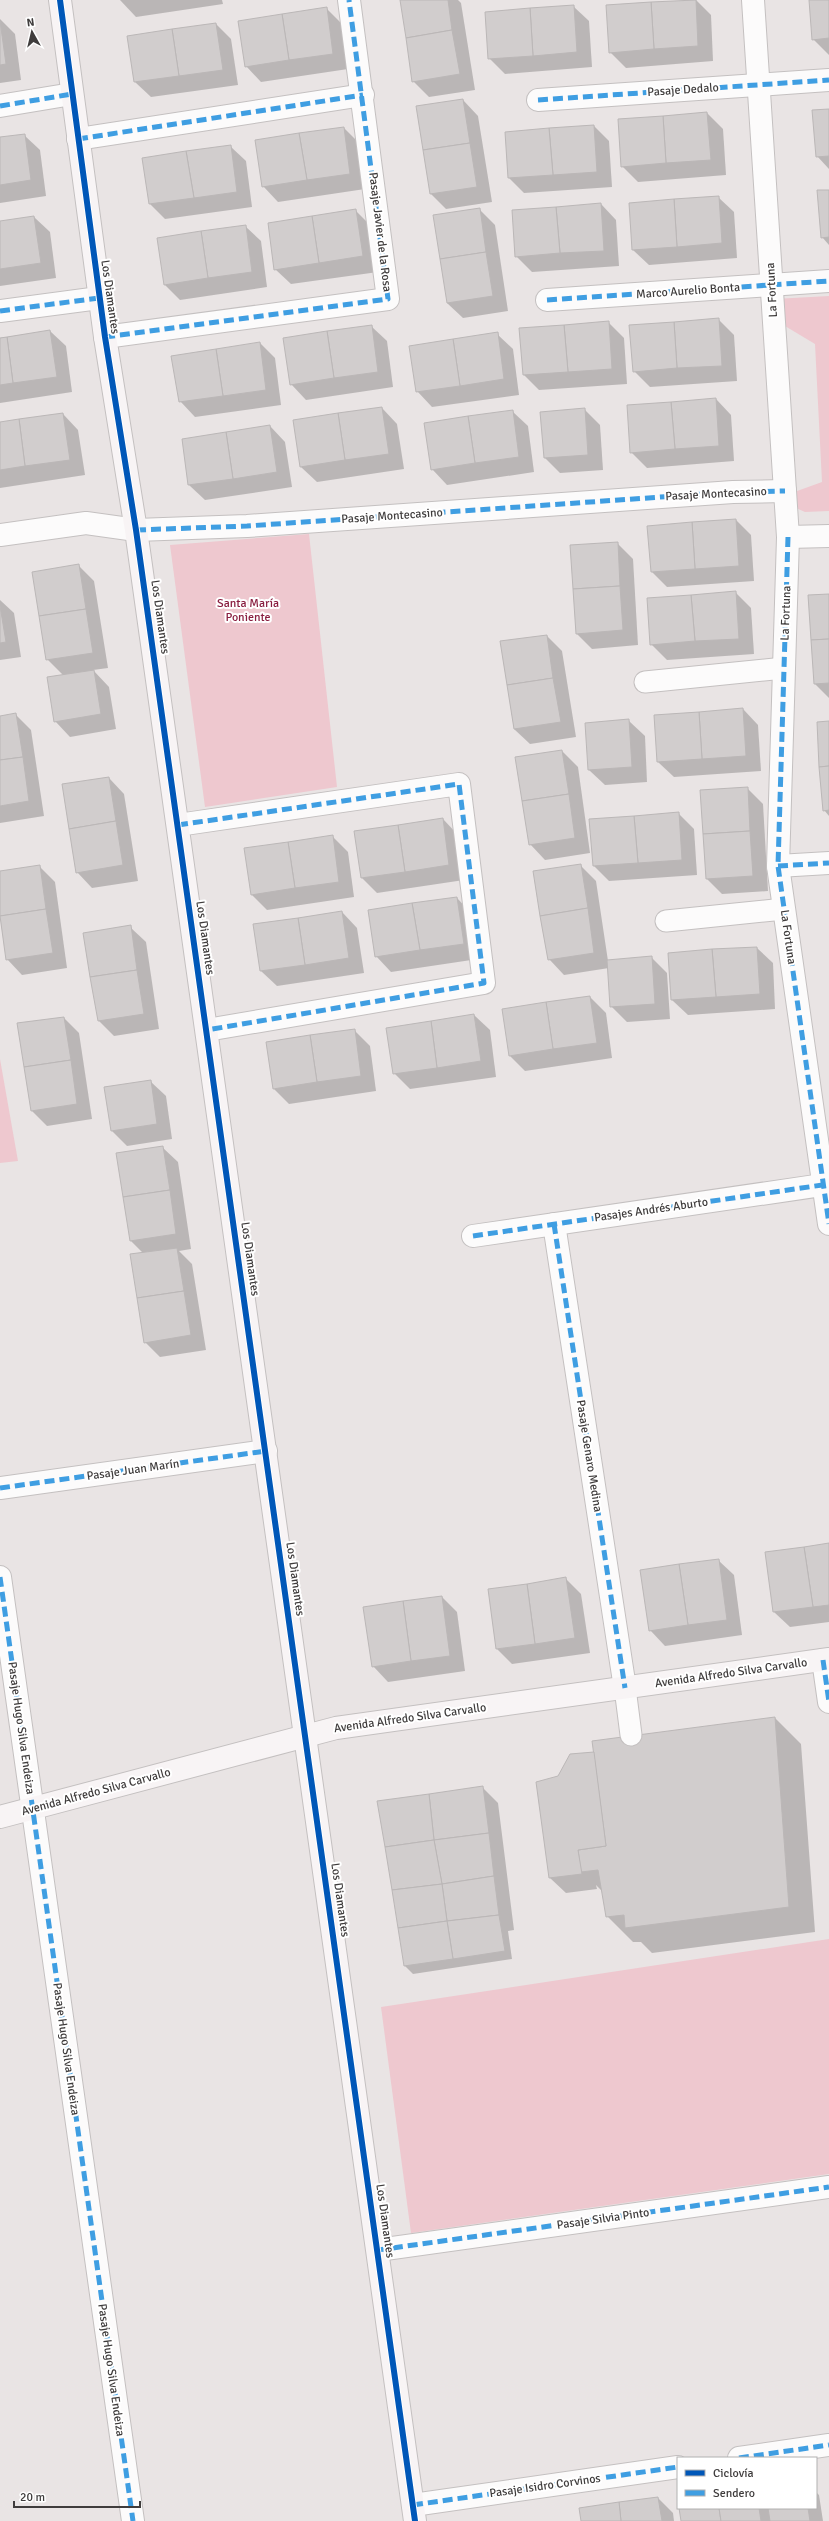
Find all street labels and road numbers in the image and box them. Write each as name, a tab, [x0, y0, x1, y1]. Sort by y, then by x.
street label: Pasaje Dedalo	[647, 80, 719, 100]
street label: Pasaje Javier de la Rosa	[365, 171, 395, 293]
street label: Los Diamantes	[97, 259, 123, 335]
street label: La Fortuna	[763, 262, 781, 318]
street label: Marco Aurelio Bonta	[635, 280, 741, 302]
street label: Pasaje Montecasino	[665, 484, 767, 504]
street label: Pasaje Montecasino	[341, 505, 443, 527]
street label: Los Diamantes	[147, 579, 173, 655]
street label: La Fortuna	[778, 585, 794, 641]
street label: Los Diamantes	[192, 900, 218, 976]
street label: La Fortuna	[777, 909, 799, 965]
street label: Pasajes Andrés Aburto	[593, 1195, 709, 1225]
street label: Los Diamantes	[237, 1221, 263, 1297]
street label: Pasaje Genaro Medina	[573, 1399, 605, 1513]
street label: Pasaje Juan Marín	[86, 1456, 180, 1484]
street label: Los Diamantes	[282, 1541, 308, 1617]
street label: Avenida Alfredo Silva Carvallo	[654, 1655, 808, 1691]
street label: Pasaje Hugo Silva Endeiza	[4, 1661, 38, 1795]
street label: Avenida Alfredo Silva Carvallo	[333, 1700, 487, 1736]
street label: Avenida Alfredo Silva Carvallo	[20, 1765, 172, 1819]
street label: Los Diamantes	[327, 1862, 353, 1938]
street label: Pasaje Hugo Silva Endeiza	[49, 1982, 83, 2116]
street label: Los Diamantes	[372, 2183, 398, 2259]
street label: Pasaje Silvia Pinto	[556, 2205, 650, 2233]
street label: Pasaje Hugo Silva Endeiza	[94, 2303, 128, 2437]
street label: Pasaje Isidro Corvinos	[488, 2471, 602, 2501]

